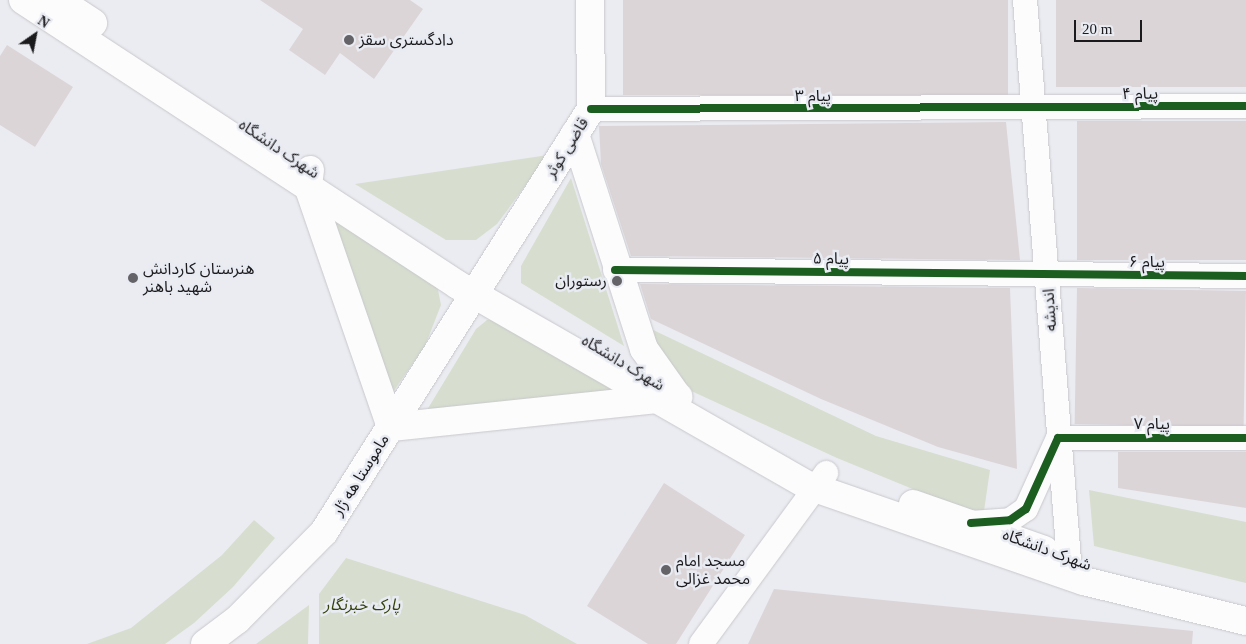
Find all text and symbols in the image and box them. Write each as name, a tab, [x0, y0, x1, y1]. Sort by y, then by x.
north arrow	[10, 10, 60, 60]
scale bar	[1076, 10, 1144, 42]
text: N	[35, 13, 52, 31]
text: 20 m	[1082, 21, 1112, 37]
place label: دادگستری سقز	[359, 30, 454, 50]
marker: دادگستری سقز	[343, 34, 355, 46]
street label: پیام ۴	[1122, 84, 1158, 104]
street label: پیام ۳	[795, 86, 831, 106]
street label: قاضی کوثر	[541, 114, 593, 182]
street label: شهرک دانشگاه	[235, 115, 323, 183]
street label: پیام ۵	[813, 249, 849, 269]
street label: پیام ۶	[1129, 252, 1165, 272]
place label: هنرستان کاردانش شهید باهنر	[143, 259, 254, 297]
place label: رستوران	[555, 271, 607, 291]
marker: هنرستان کاردانش شهید باهنر	[127, 272, 139, 284]
marker: رستوران	[611, 275, 623, 287]
street label: اندیشه	[1039, 288, 1061, 332]
street label: شهرک دانشگاه	[578, 331, 668, 395]
street label: پیام ۷	[1134, 414, 1170, 434]
street label: ماموستا هه ژار	[328, 431, 394, 519]
street label: شهرک دانشگاه	[1000, 525, 1094, 575]
place label: مسجد امام محمد غزالی	[676, 551, 750, 589]
marker: مسجد امام محمد غزالی	[660, 564, 672, 576]
park label: پارک خبرنگار	[324, 595, 400, 615]

